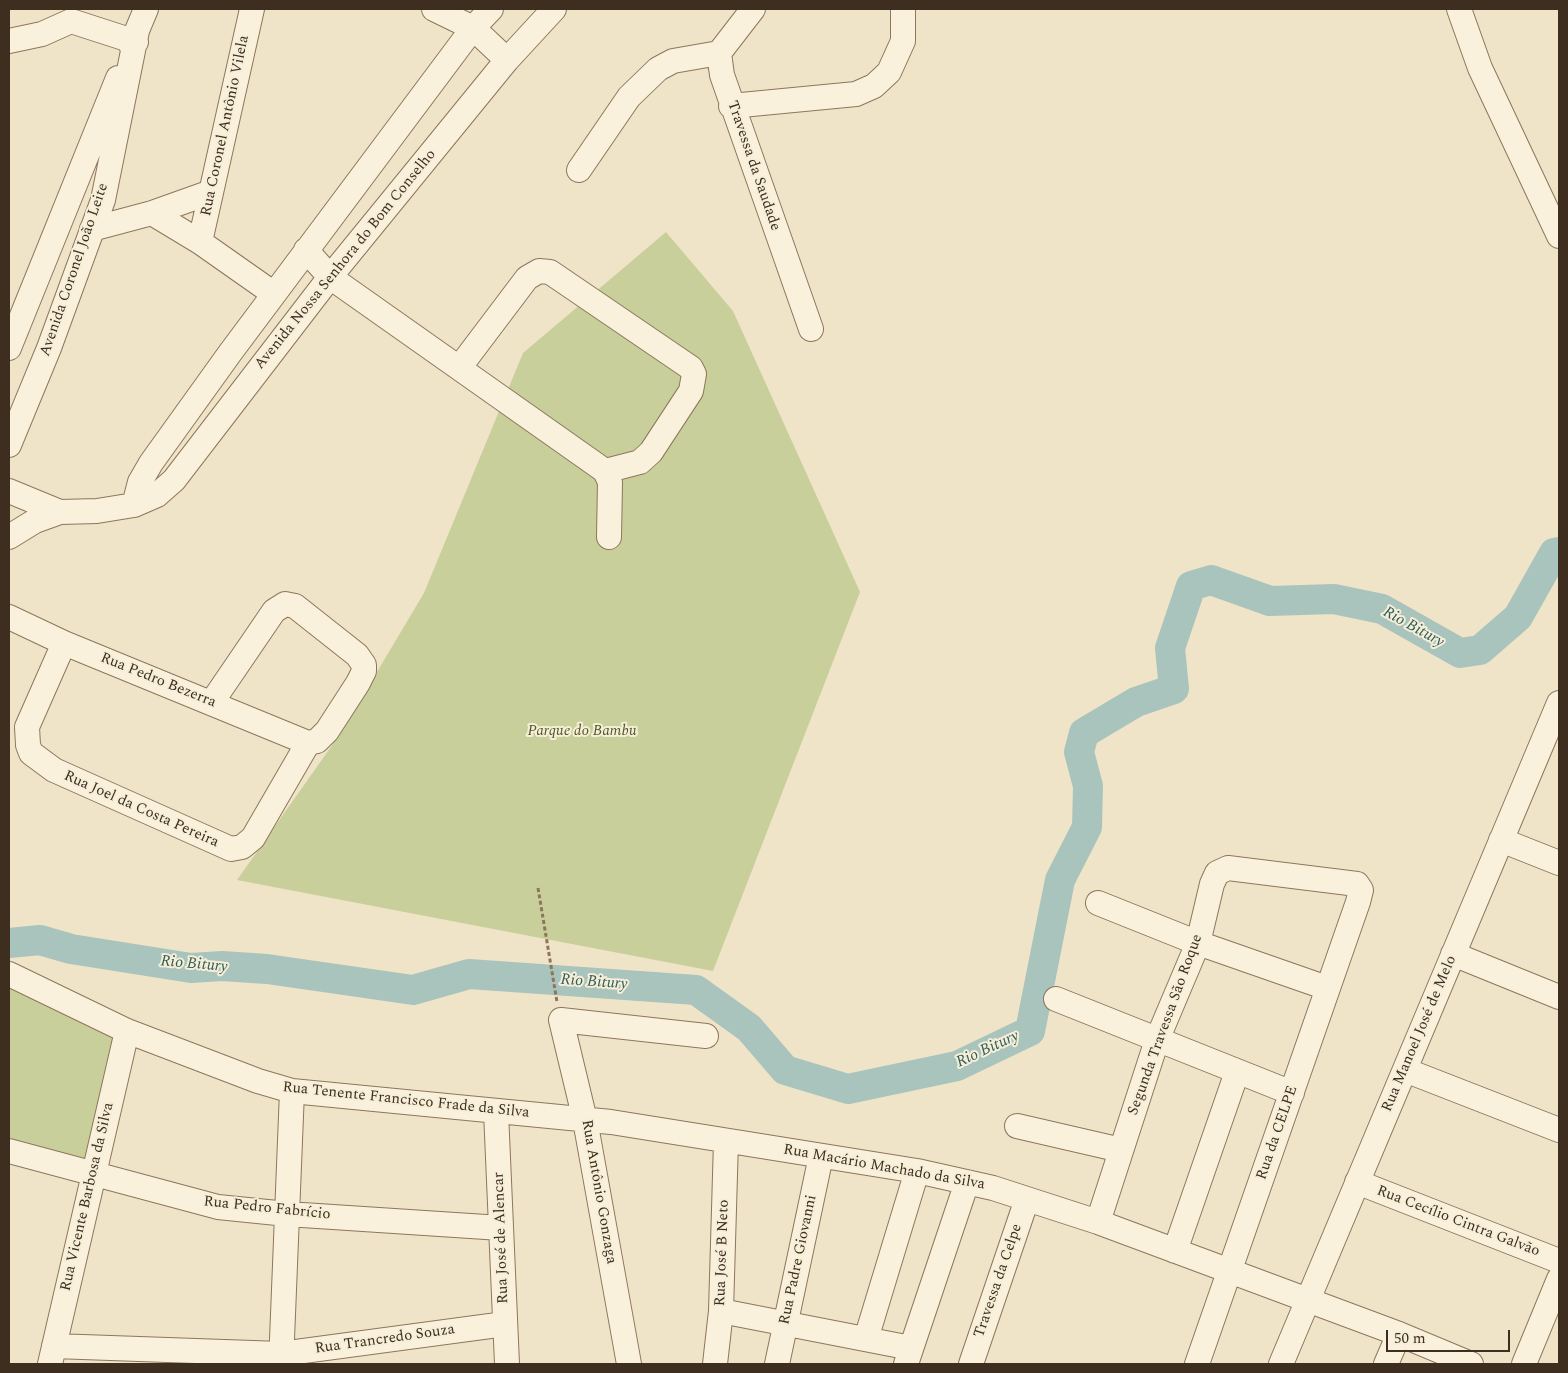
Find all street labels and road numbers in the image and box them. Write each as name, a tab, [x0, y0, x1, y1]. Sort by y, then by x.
street label: Rua Coronel Antônio Vilela	[198, 34, 254, 218]
street label: Travessa da Saudade	[722, 99, 784, 233]
street label: Avenida Nossa Senhora do Bom Conselho	[252, 146, 440, 374]
street label: Avenida Coronel João Leite	[37, 181, 113, 359]
street label: Rua Pedro Bezerra	[98, 650, 218, 712]
street label: Rua Joel da Costa Pereira	[61, 768, 221, 852]
street label: Segunda Travessa São Roque	[1125, 932, 1207, 1118]
street label: Rua Manoel José de Melo	[1379, 953, 1461, 1115]
street label: Rua Tenente Francisco Frade da Silva	[282, 1079, 530, 1123]
street label: Rua da CELPE	[1253, 1084, 1303, 1182]
street label: Rua Vicente Barbosa da Silva	[58, 1101, 118, 1293]
street label: Rua Antônio Gonzaga	[576, 1118, 620, 1266]
street label: Rua Macário Machado da Silva	[782, 1141, 986, 1195]
street label: Rua José de Alencar	[491, 1172, 513, 1304]
street label: Rua Cecílio Cintra Galvão	[1374, 1183, 1542, 1261]
street label: Rua Pedro Fabrício	[203, 1193, 331, 1225]
street label: Rua Padre Giovanni	[776, 1193, 822, 1327]
street label: Rua José B Neto	[712, 1199, 734, 1307]
street label: Travessa da Celpe	[971, 1222, 1027, 1340]
street label: Rua Trancredo Souza	[314, 1321, 456, 1359]

